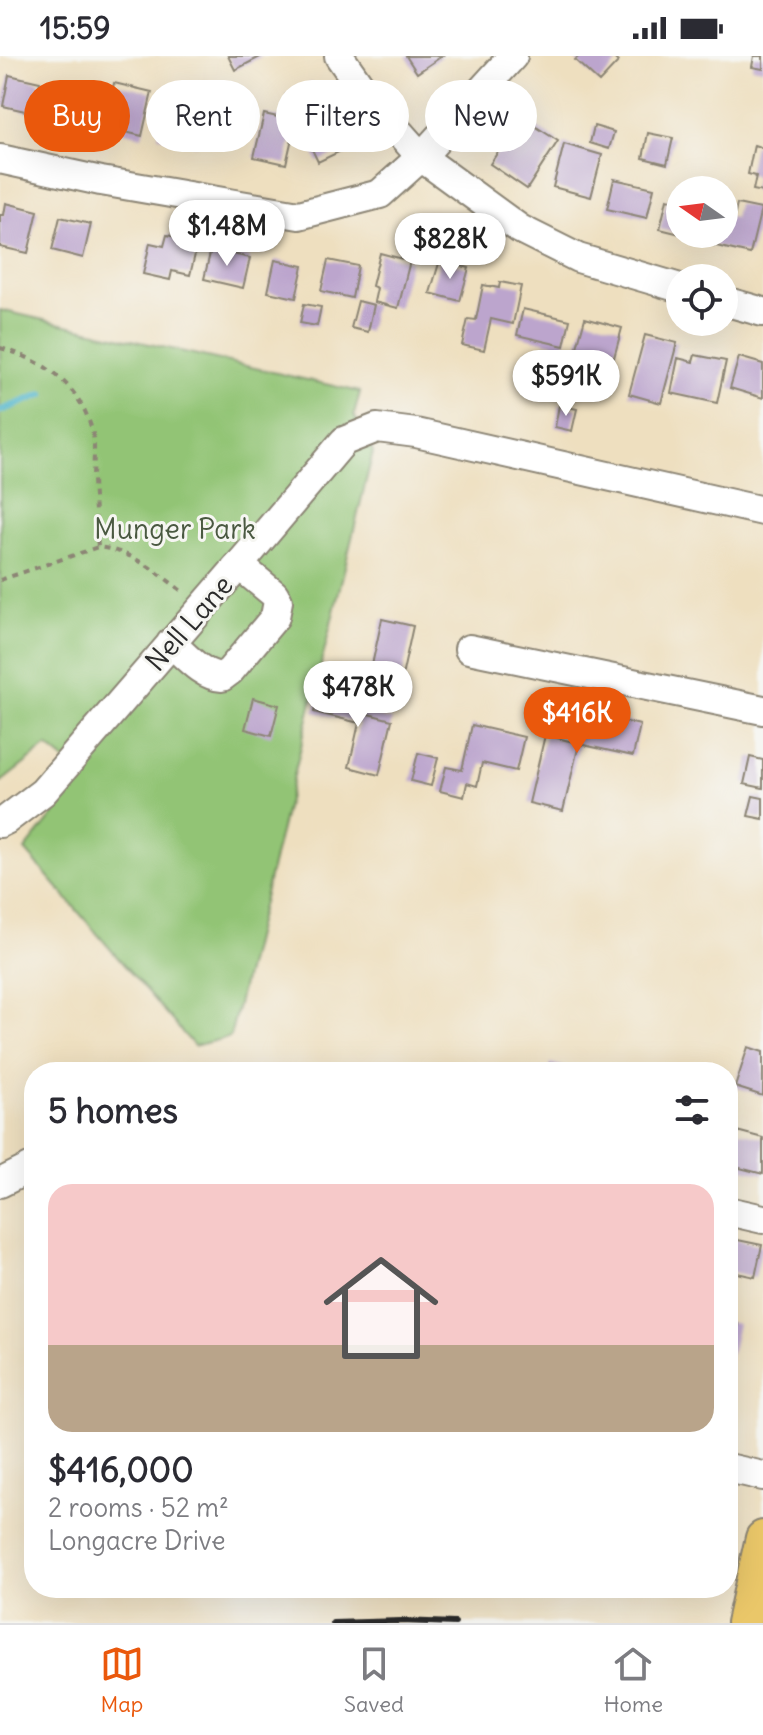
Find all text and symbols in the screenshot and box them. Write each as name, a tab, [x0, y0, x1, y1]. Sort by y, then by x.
text: 15:59	[40, 9, 110, 47]
chip: Buy	[24, 80, 130, 152]
chip: Rent	[146, 80, 260, 152]
chip: Filters	[276, 80, 409, 152]
chip: New	[425, 80, 537, 152]
north arrow	[666, 176, 738, 248]
map controls	[666, 176, 738, 336]
pin: $1.48M	[162, 200, 292, 268]
text: $1.48M	[187, 209, 267, 242]
pin: $828K	[394, 213, 506, 281]
text: $828K	[413, 222, 487, 255]
button: locate	[666, 264, 738, 336]
pin: $591K	[510, 350, 622, 418]
text: $591K	[531, 359, 601, 392]
park label: Munger Park	[94, 511, 256, 547]
street label: Nell Lane	[137, 568, 241, 678]
pin: $478K	[302, 661, 414, 729]
text: $478K	[322, 670, 394, 703]
pin: $416K	[521, 687, 633, 755]
text: $416K	[542, 696, 612, 729]
icon: filters	[670, 1088, 714, 1132]
text: 5 homes	[48, 1089, 178, 1132]
icon: home	[309, 1236, 453, 1380]
text: $416,000	[48, 1448, 194, 1491]
text: 2 rooms · 52 m²	[48, 1491, 229, 1524]
text: Longacre Drive	[48, 1524, 225, 1557]
tab: Map	[100, 1642, 144, 1718]
tab: Saved	[344, 1642, 404, 1718]
tab: Home	[604, 1642, 663, 1718]

